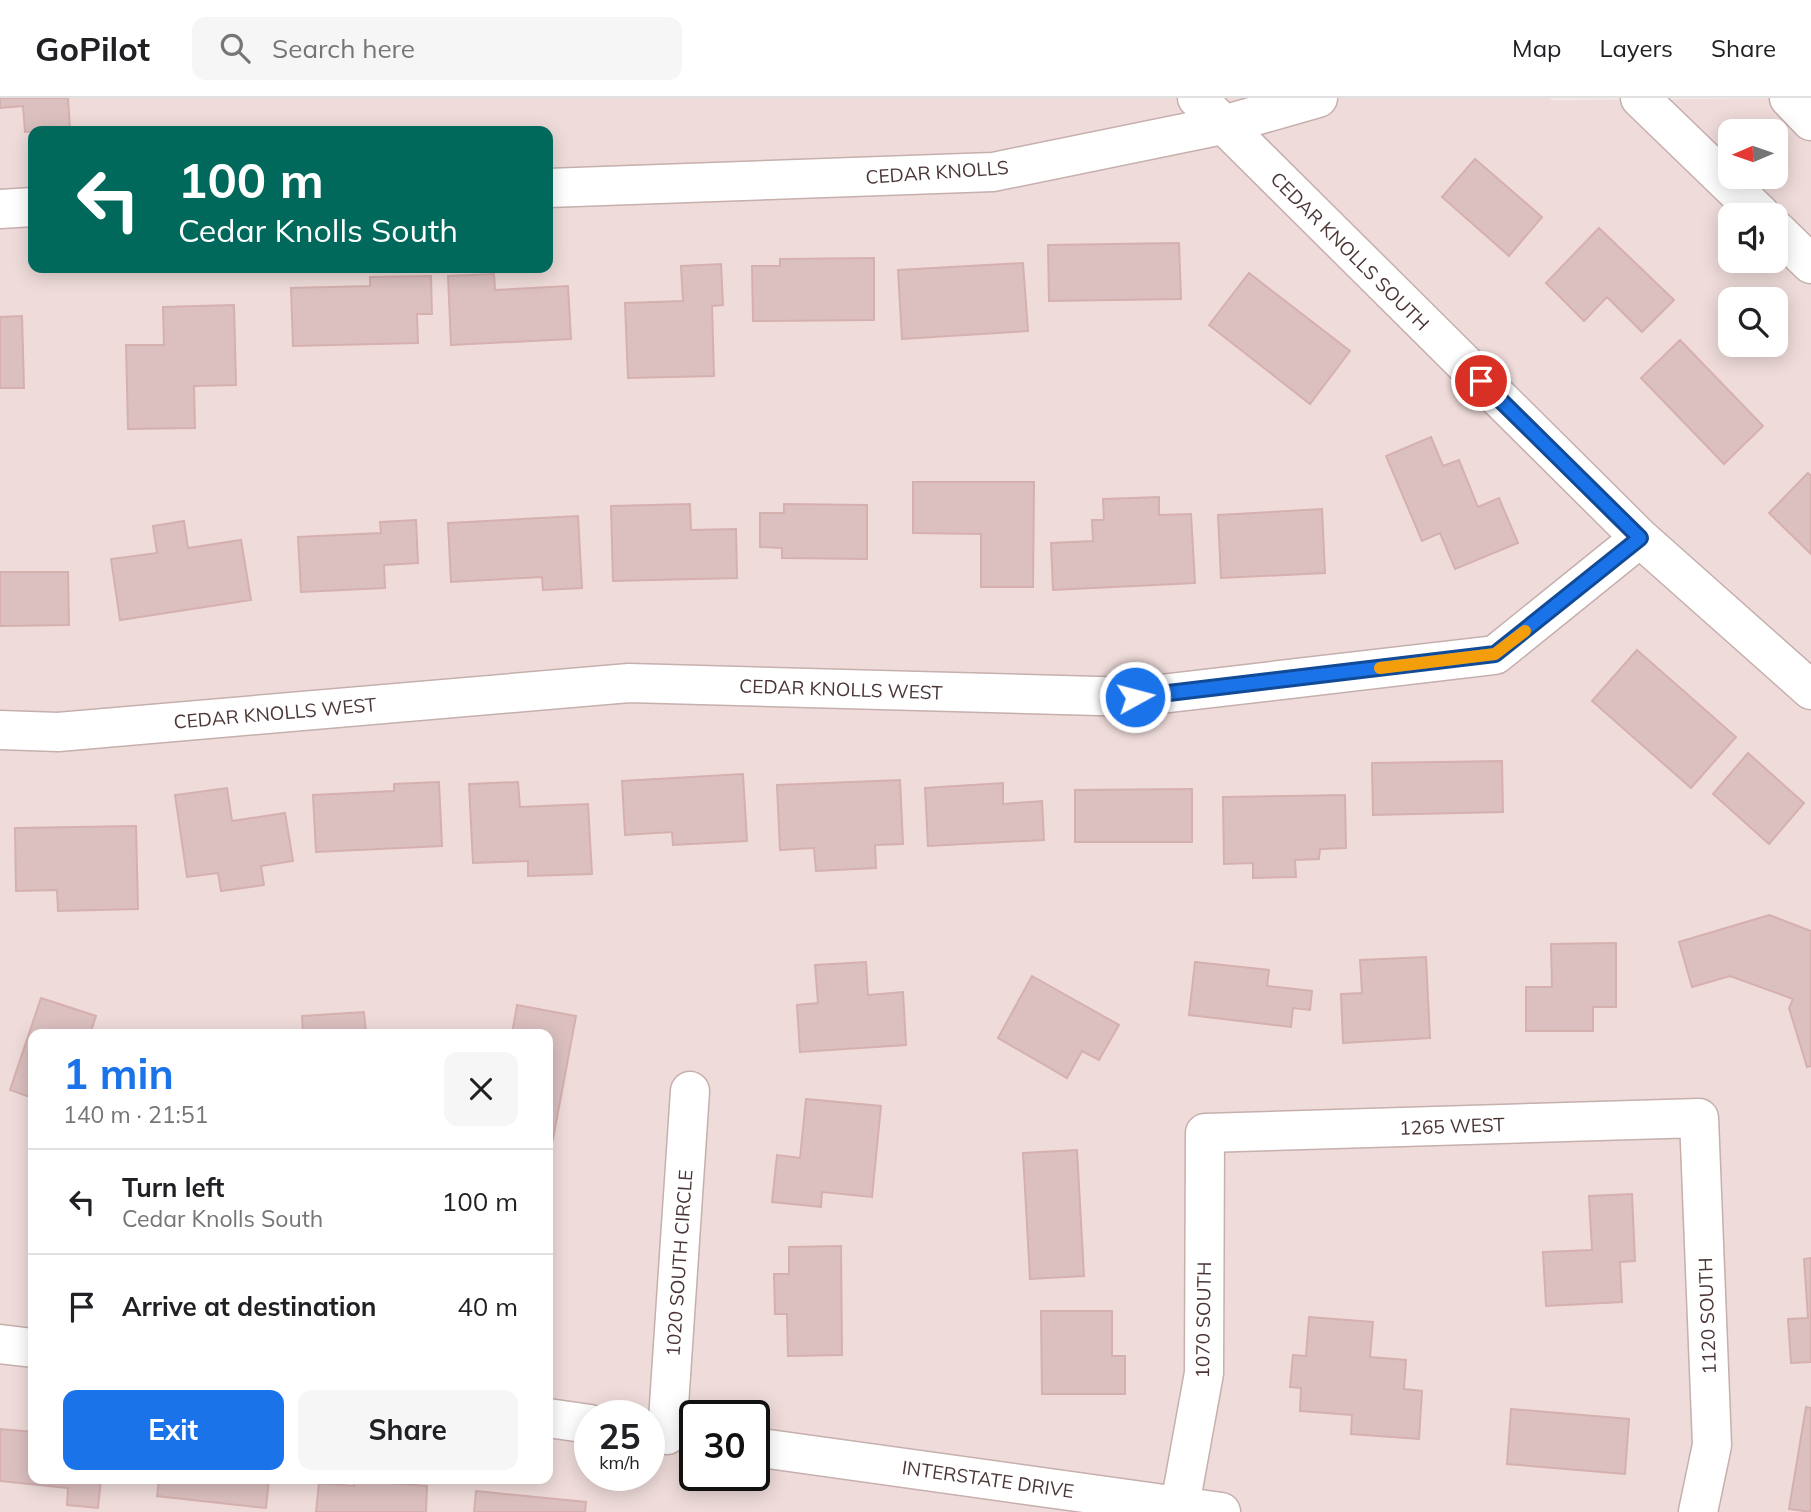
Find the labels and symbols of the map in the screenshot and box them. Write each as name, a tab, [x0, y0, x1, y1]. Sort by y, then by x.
north arrow	[1718, 119, 1788, 189]
street label: CEDAR KNOLLS	[865, 155, 1009, 189]
street label: CEDAR KNOLLS SOUTH	[1266, 167, 1434, 335]
pin	[1451, 351, 1511, 411]
position arrow	[1098, 660, 1172, 734]
street label: CEDAR KNOLLS WEST	[739, 673, 944, 705]
street label: CEDAR KNOLLS WEST	[173, 692, 378, 734]
street label: 1265 WEST	[1399, 1112, 1506, 1140]
street label: 1020 SOUTH CIRCLE	[660, 1169, 698, 1357]
street label: 1120 SOUTH	[1693, 1257, 1721, 1375]
street label: 1070 SOUTH	[1190, 1261, 1216, 1379]
speed limit sign: 30	[679, 1400, 770, 1491]
street label: INTERSTATE DRIVE	[901, 1455, 1075, 1503]

